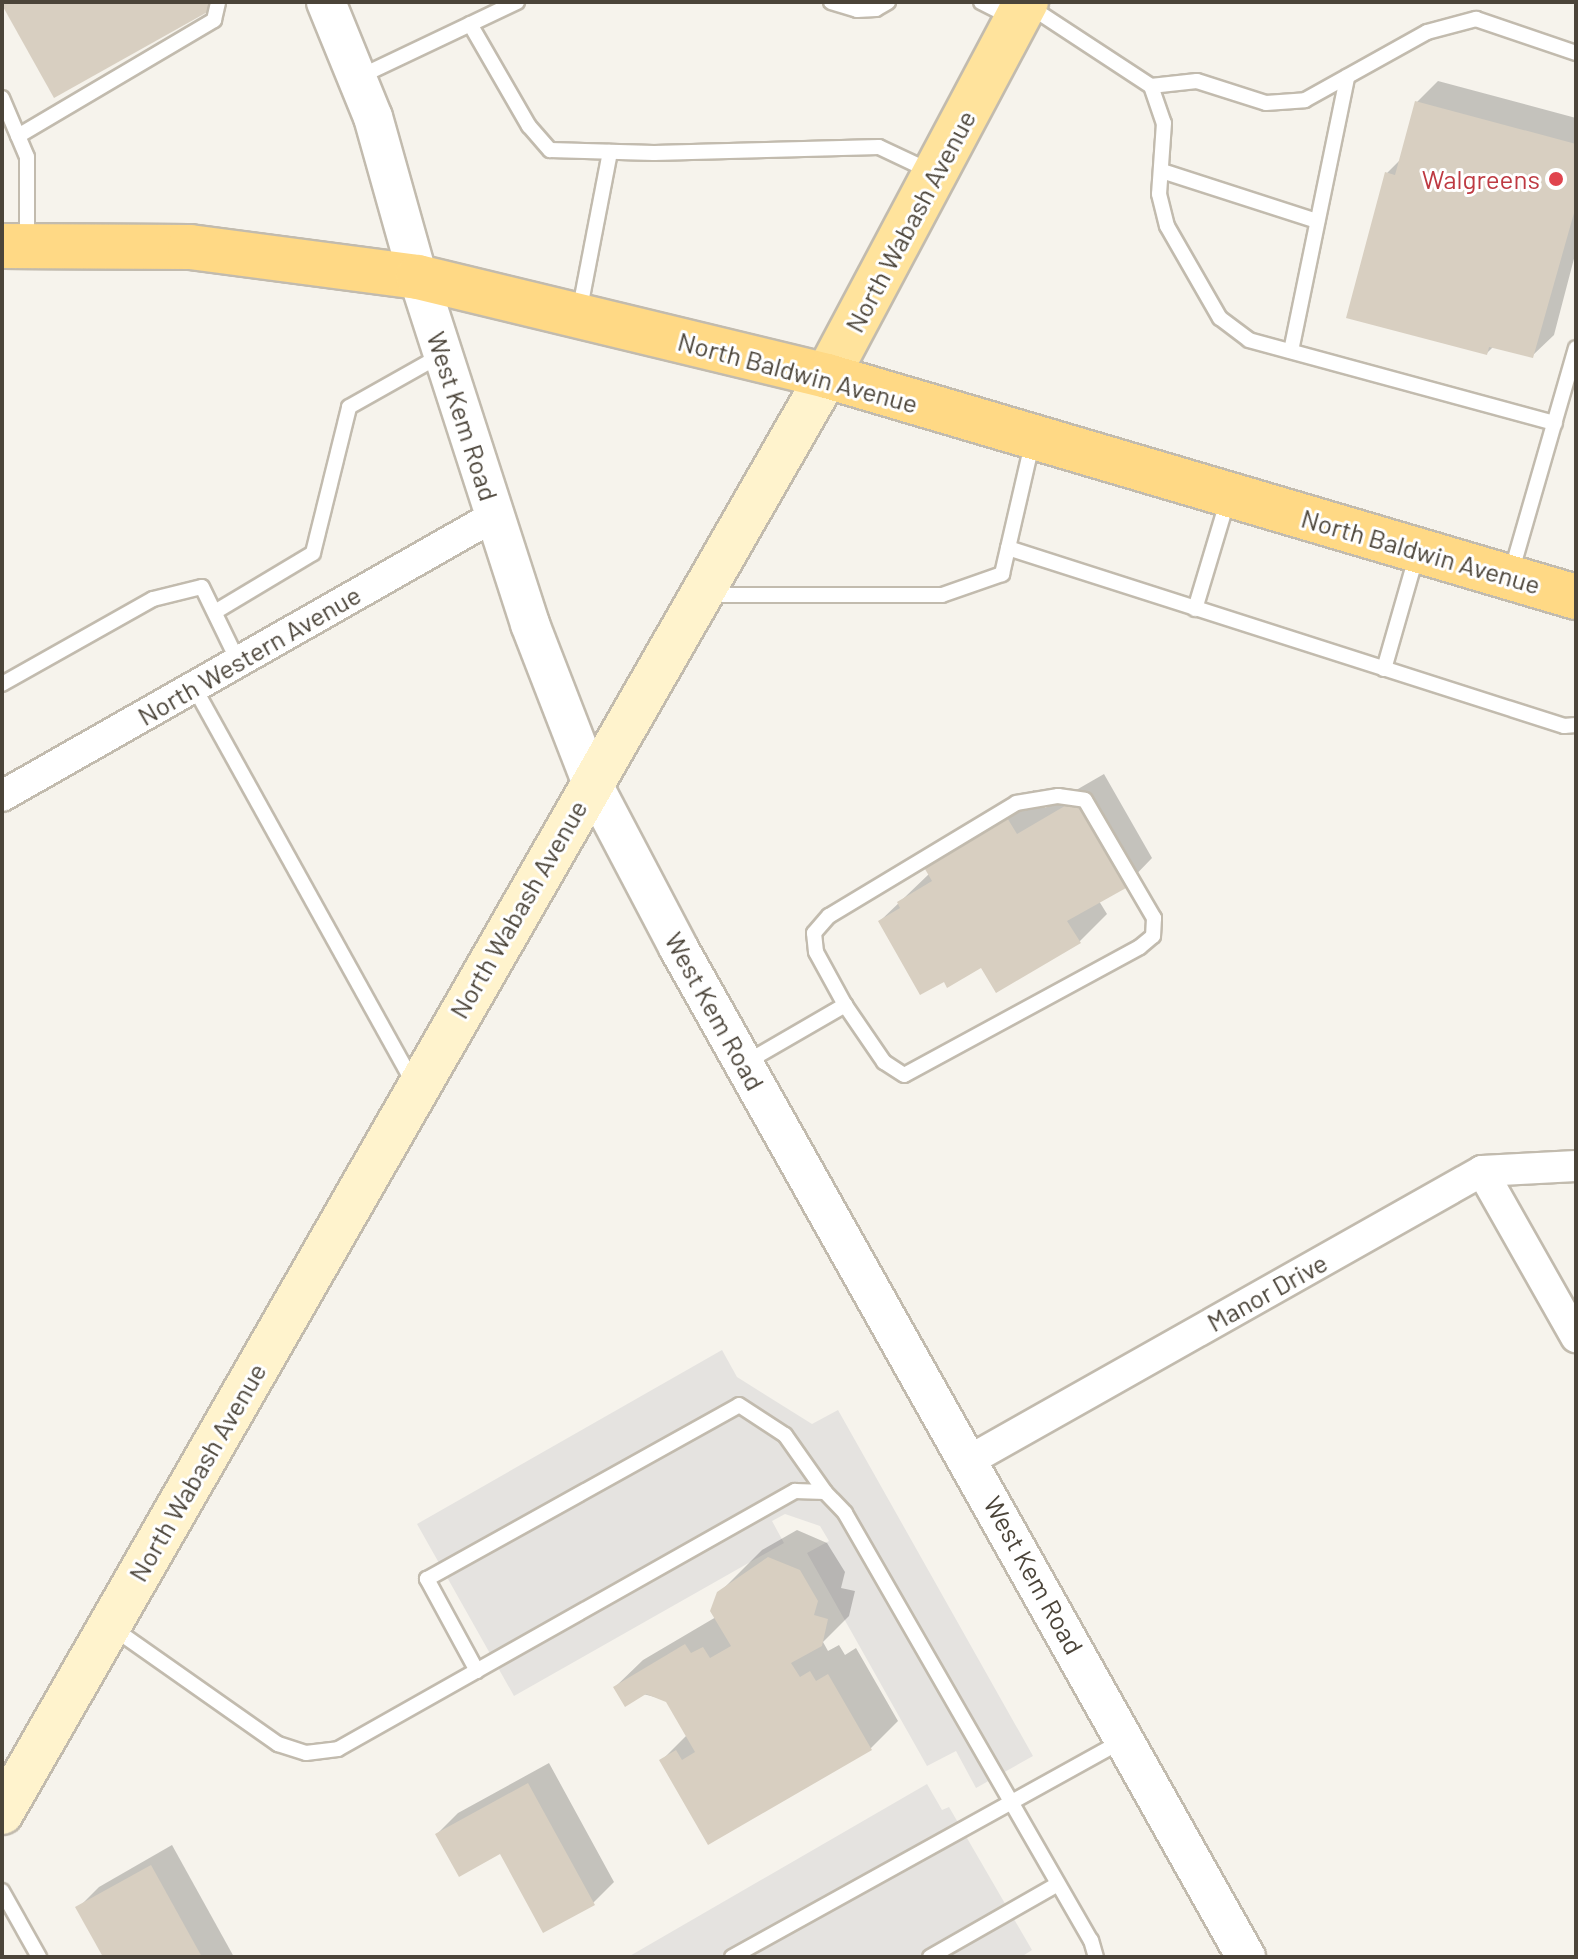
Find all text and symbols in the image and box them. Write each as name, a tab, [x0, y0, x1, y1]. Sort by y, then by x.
street label: North Wabash Avenue	[838, 105, 982, 337]
place label: Walgreens	[1422, 163, 1540, 195]
marker: Walgreens	[1547, 170, 1565, 188]
street label: North Baldwin Avenue	[675, 325, 921, 419]
street label: West Kem Road	[421, 328, 505, 504]
street label: North Baldwin Avenue	[1298, 502, 1544, 600]
street label: North Western Avenue	[132, 578, 366, 732]
street label: North Wabash Avenue	[443, 794, 593, 1024]
street label: West Kem Road	[659, 927, 771, 1095]
street label: Manor Drive	[1202, 1246, 1332, 1338]
street label: North Wabash Avenue	[122, 1357, 272, 1587]
street label: West Kem Road	[978, 1491, 1090, 1659]

